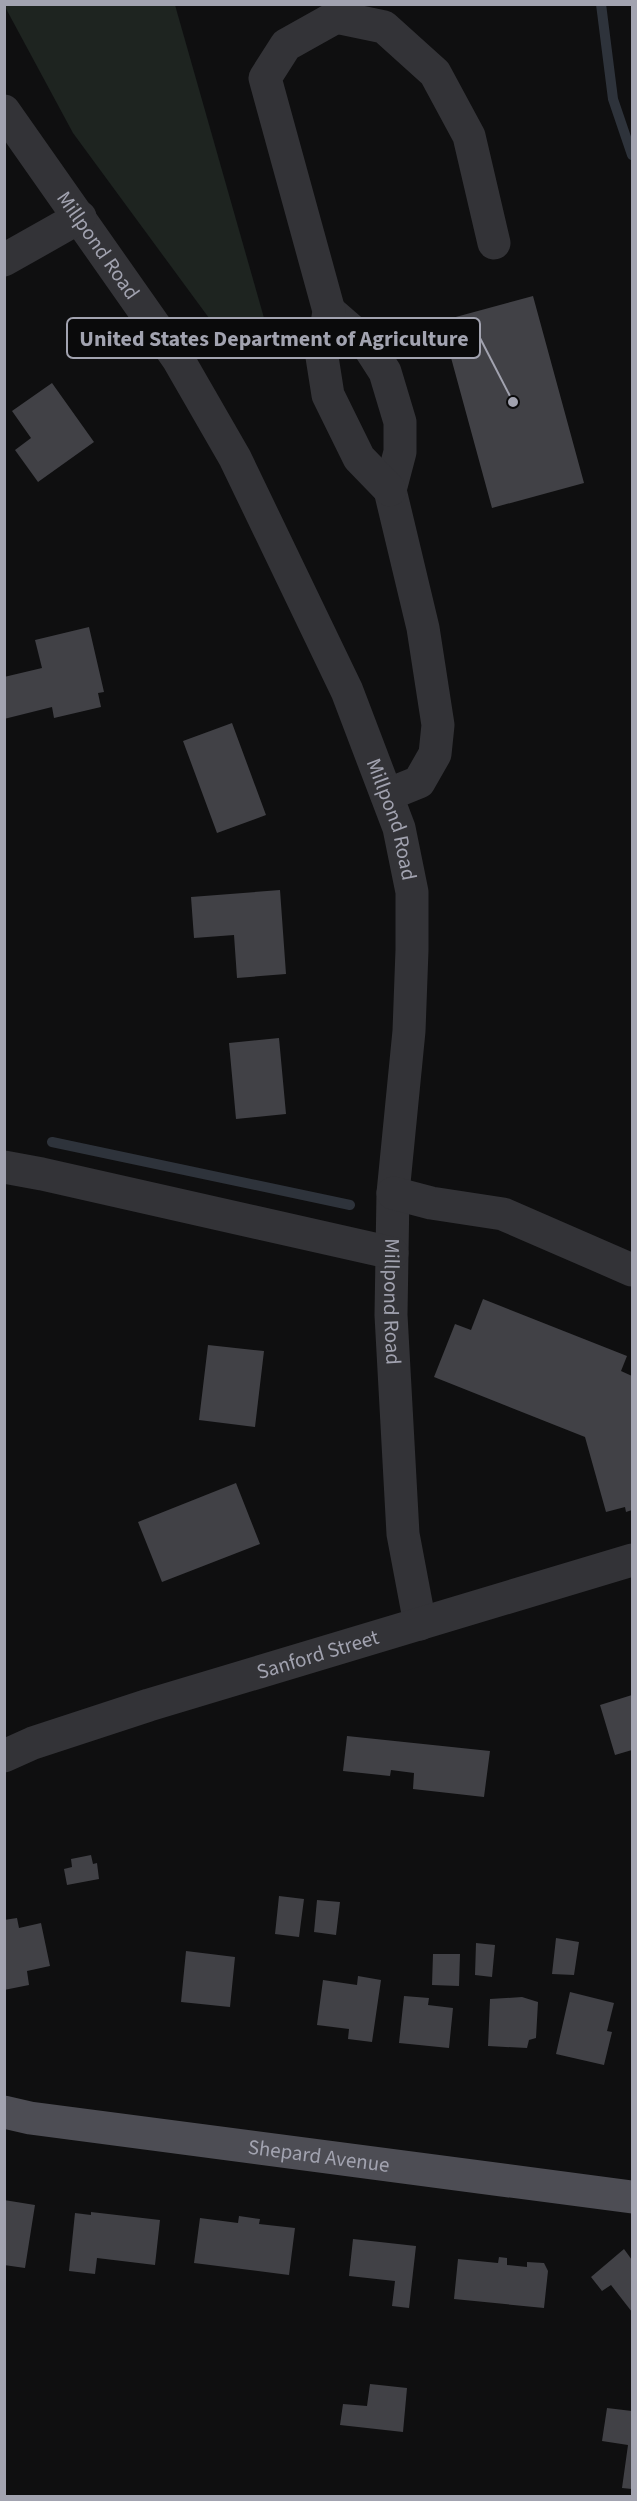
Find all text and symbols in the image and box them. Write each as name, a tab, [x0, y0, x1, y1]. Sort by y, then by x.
street label: Millpond Road	[50, 185, 147, 306]
callout: United States Department of Agriculture	[67, 318, 480, 358]
text: United States Department of Agriculture	[79, 323, 469, 355]
street label: Millpond Road	[359, 754, 424, 883]
street label: Millpond Road	[376, 1238, 409, 1366]
street label: Sanford Street	[253, 1622, 382, 1687]
street label: Shepard Avenue	[246, 2132, 392, 2180]

